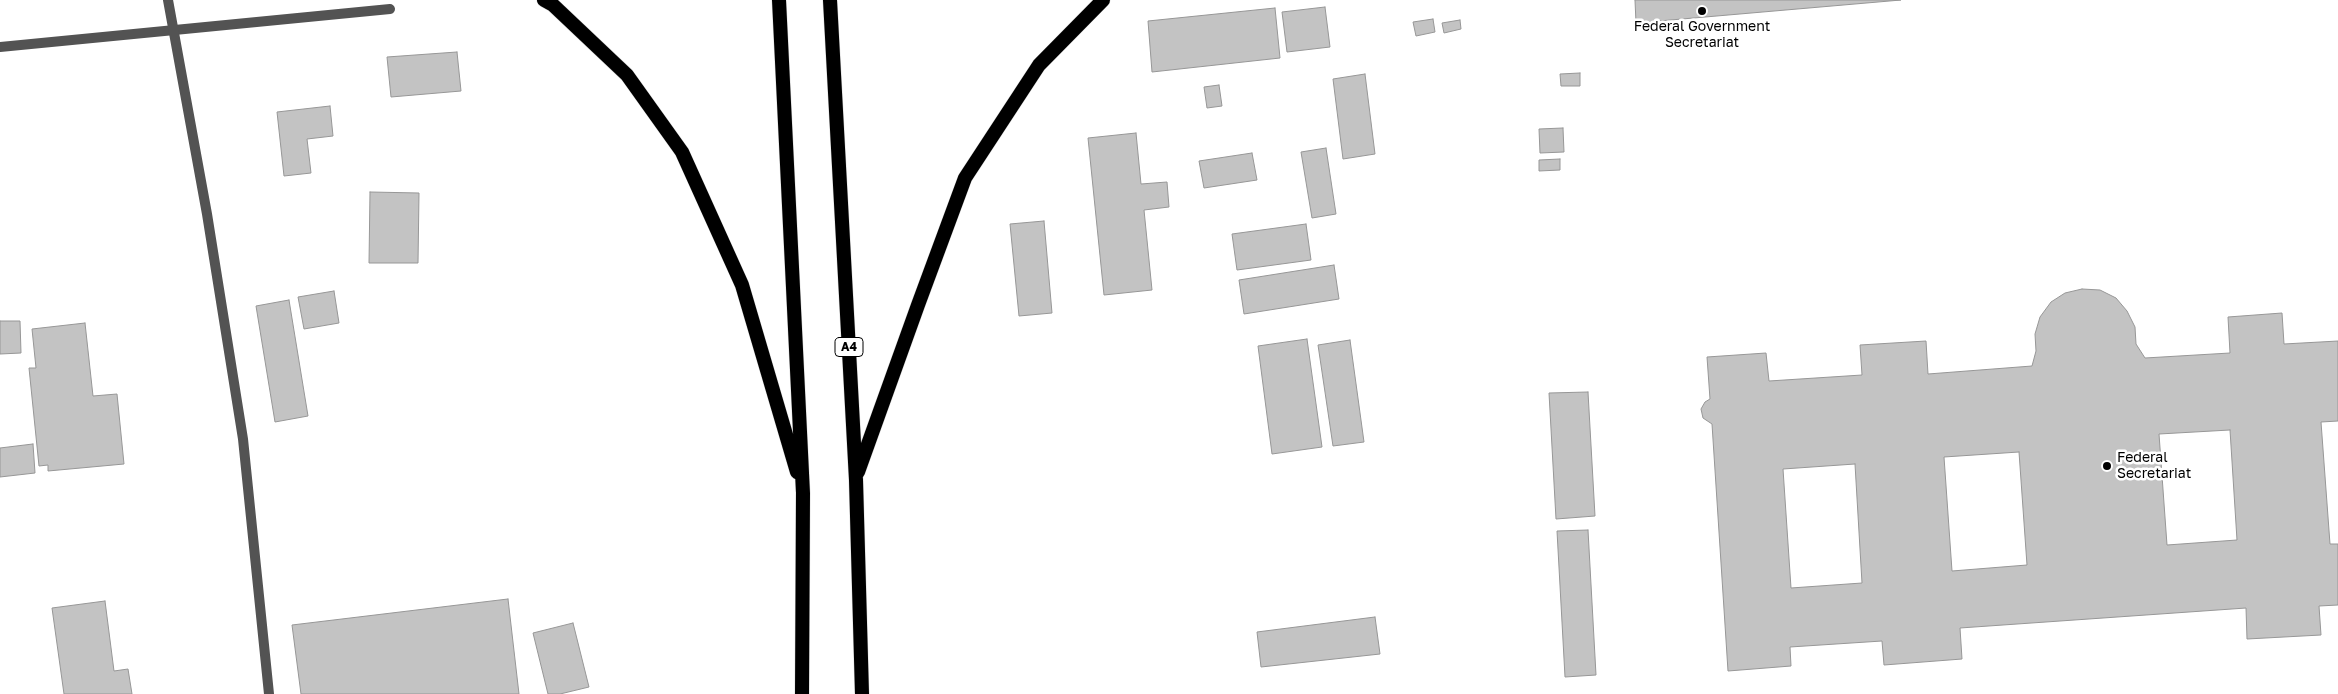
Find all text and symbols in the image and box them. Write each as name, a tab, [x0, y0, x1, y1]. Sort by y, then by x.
marker: Federal Government Secretariat	[1696, 5, 1708, 17]
place label: Federal Government Secretariat	[1634, 19, 1770, 52]
road number: A4	[835, 338, 863, 357]
place label: Federal Secretariat	[2117, 450, 2191, 482]
marker: Federal Secretariat	[2101, 460, 2113, 472]

